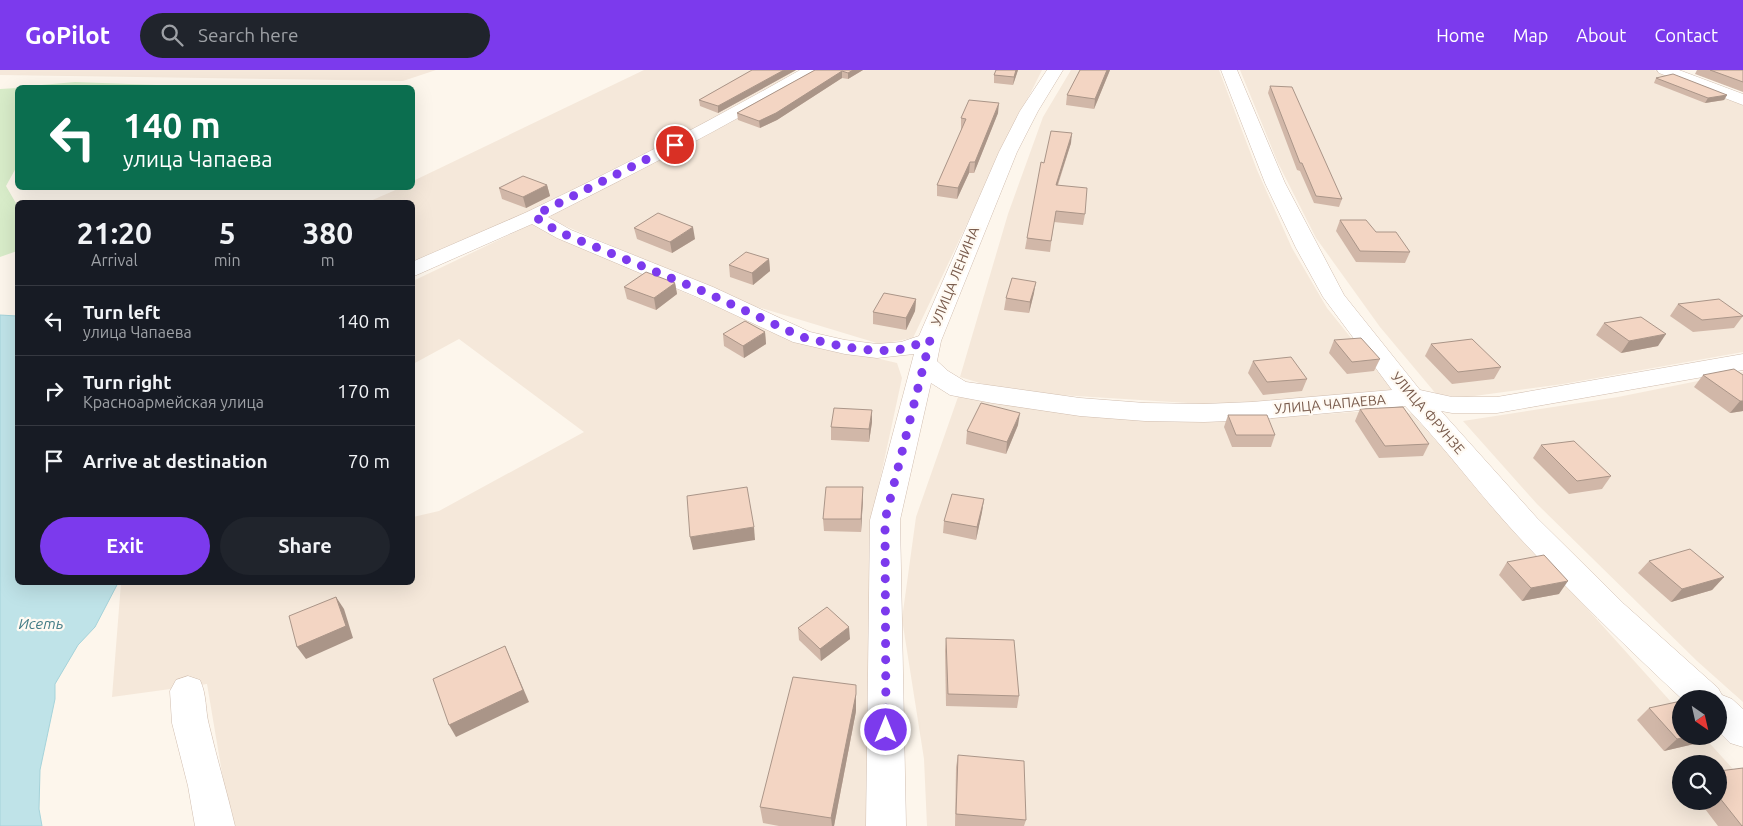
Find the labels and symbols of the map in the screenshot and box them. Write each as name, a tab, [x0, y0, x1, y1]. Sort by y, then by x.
pin	[654, 124, 696, 166]
street label: УЛИЦА ЛЕНИНА	[928, 224, 982, 328]
street label: УЛИЦА ФРУНЗЕ	[1388, 369, 1468, 457]
street label: УЛИЦА ЧАПАЕВА	[1274, 391, 1386, 417]
water label: Исеть	[19, 615, 63, 632]
north arrow	[1672, 690, 1728, 745]
position arrow	[859, 703, 911, 755]

